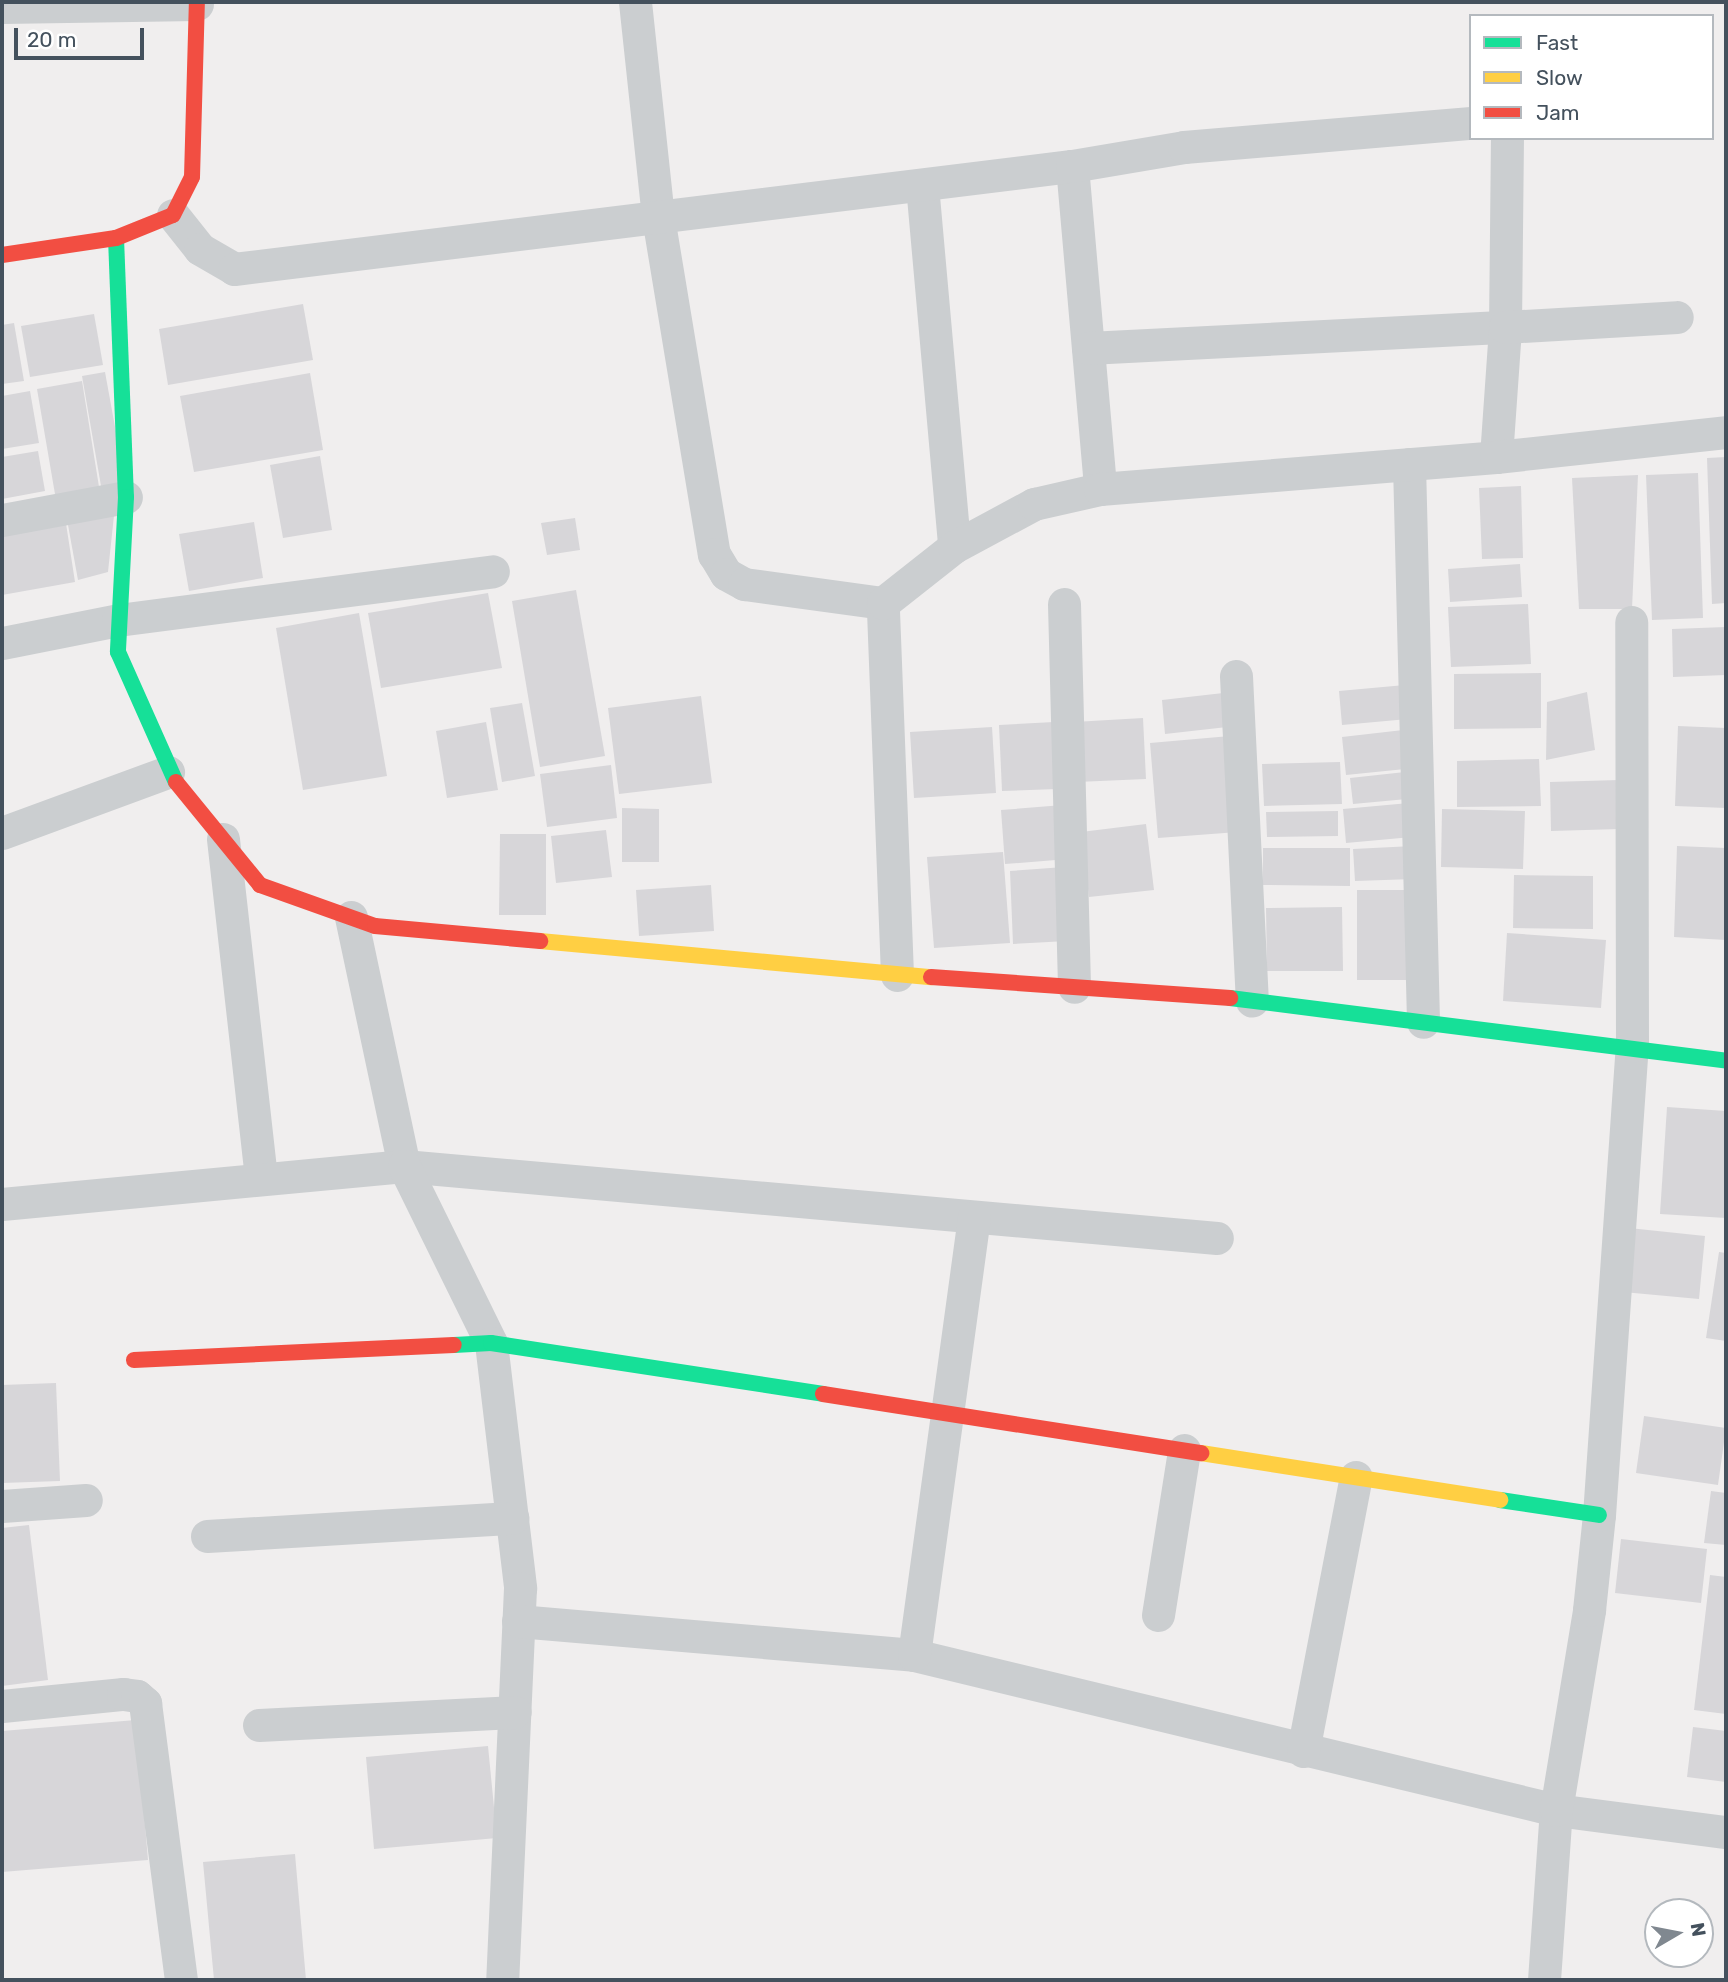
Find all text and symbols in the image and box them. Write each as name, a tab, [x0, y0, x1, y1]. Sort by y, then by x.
scale bar	[18, 14, 147, 58]
legend	[1469, 14, 1714, 140]
text: 20 m	[27, 27, 76, 52]
text: Fast	[1536, 30, 1578, 55]
text: Slow	[1536, 65, 1583, 90]
text: Jam	[1536, 100, 1580, 125]
north arrow	[1644, 1898, 1714, 1968]
text: N	[1686, 1921, 1711, 1938]

